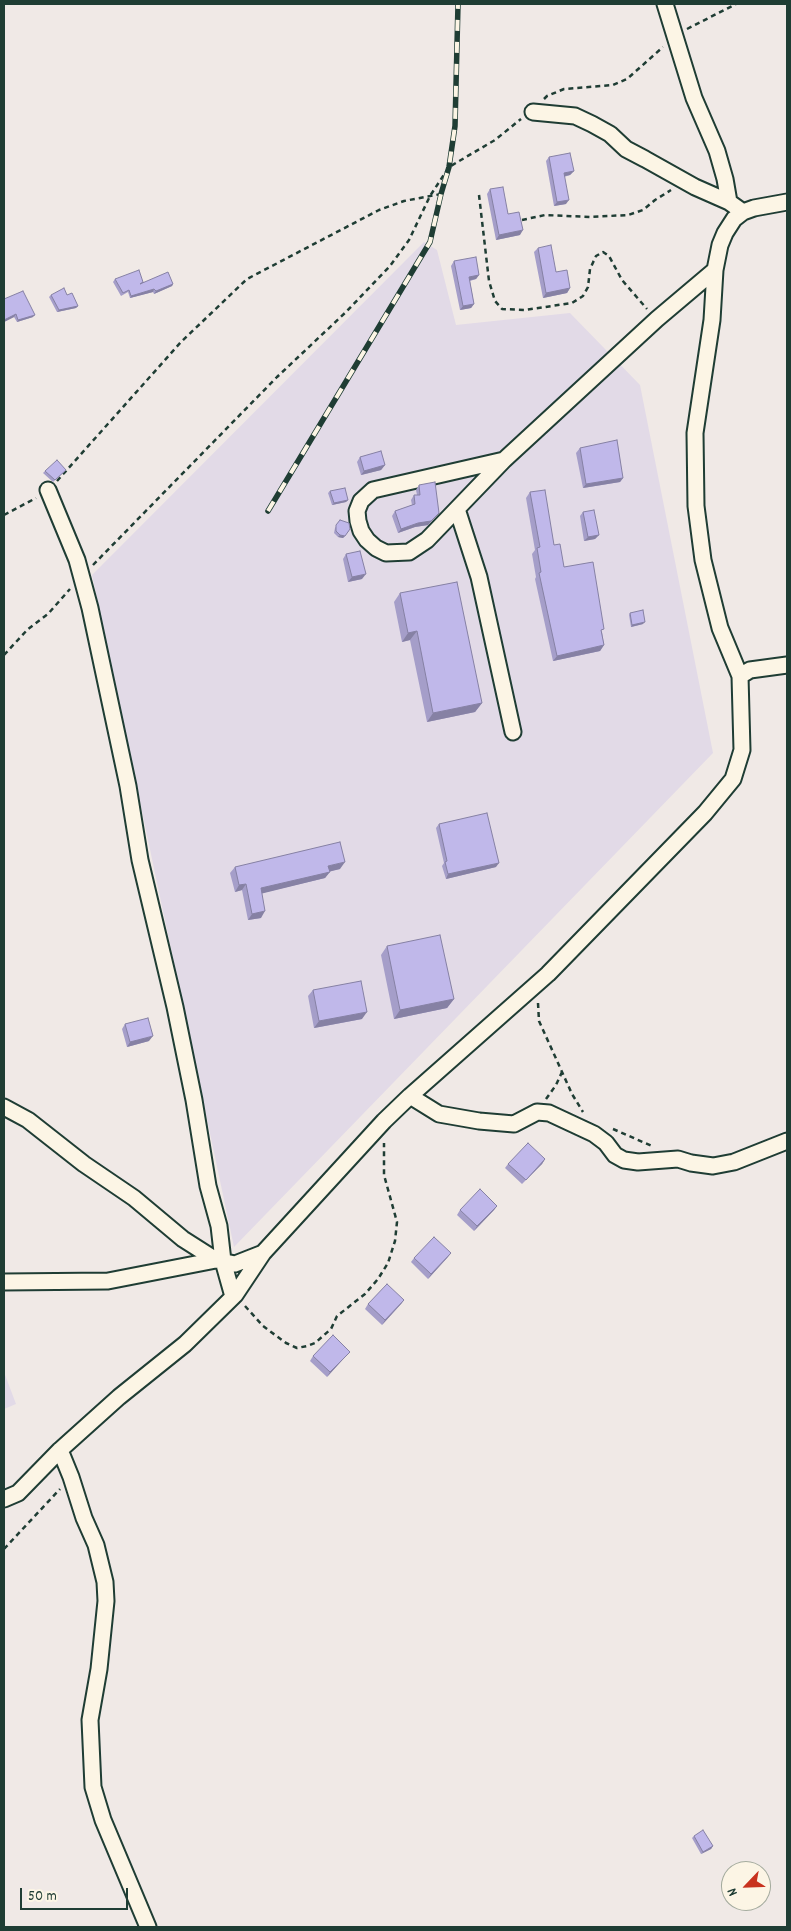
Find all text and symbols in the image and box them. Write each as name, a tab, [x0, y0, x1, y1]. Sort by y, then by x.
north arrow	[721, 1861, 771, 1911]
scale bar	[22, 1878, 130, 1910]
text: N	[723, 1884, 744, 1899]
text: 50 m	[28, 1886, 57, 1908]

